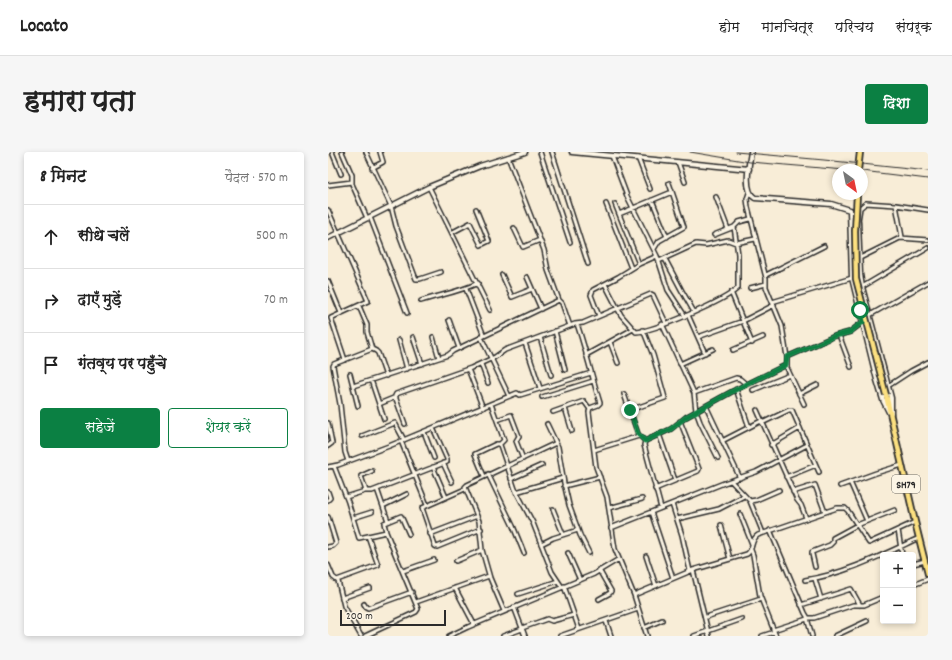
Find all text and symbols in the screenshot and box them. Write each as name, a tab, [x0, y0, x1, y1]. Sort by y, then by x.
text: Locato	[20, 14, 68, 41]
text: होम	[719, 18, 740, 38]
text: मानचित्र	[762, 18, 813, 38]
text: परिचय	[835, 18, 874, 38]
text: संपर्क	[896, 18, 932, 38]
text: हमारा पता	[24, 84, 135, 124]
button: दिशा	[865, 84, 928, 124]
north arrow	[832, 164, 868, 200]
text: 8 मिनट	[40, 166, 86, 190]
text: पैदल · 570 m	[225, 169, 288, 188]
icon: ahead	[40, 226, 62, 248]
text: सीधे चलें	[78, 226, 129, 248]
text: 500 m	[256, 227, 288, 246]
icon: right	[40, 290, 62, 312]
text: दाएँ मुड़ें	[78, 290, 121, 312]
text: 70 m	[264, 291, 288, 310]
route start	[851, 301, 869, 319]
icon: arrive	[40, 354, 62, 376]
text: गंतव्य पर पहुँचे	[78, 354, 167, 376]
route end	[621, 401, 639, 419]
button: सहेजें	[40, 408, 160, 448]
button: शेयर करें	[168, 408, 288, 448]
road number: SH79	[892, 475, 920, 493]
map controls	[880, 552, 916, 624]
button: +	[880, 552, 916, 588]
button: −	[880, 588, 916, 624]
scale bar	[340, 608, 446, 627]
text: 200 m	[346, 609, 373, 625]

